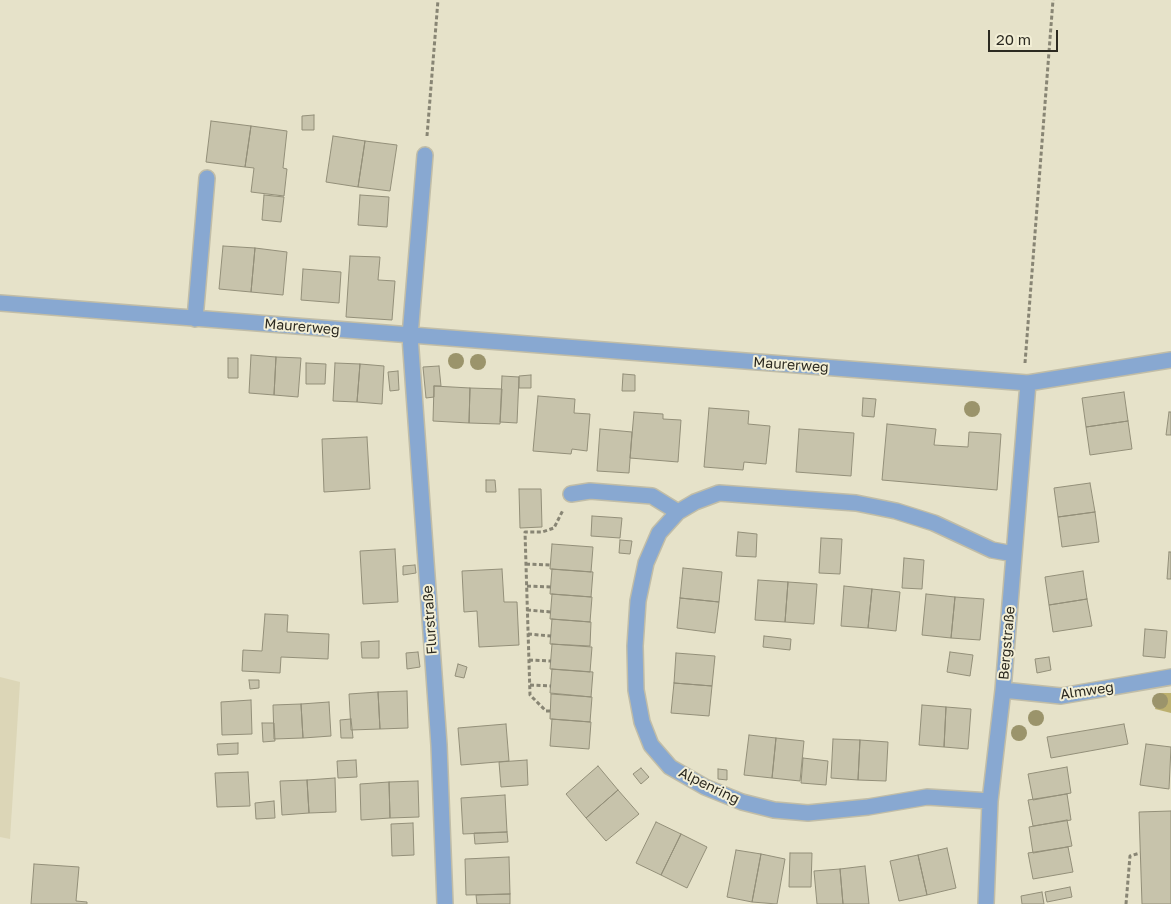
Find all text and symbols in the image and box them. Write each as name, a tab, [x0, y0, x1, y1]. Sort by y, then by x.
scale bar	[991, 20, 1061, 52]
text: 20 m	[996, 30, 1031, 48]
street label: Maurerweg	[264, 315, 340, 339]
street label: Maurerweg	[753, 354, 829, 376]
street label: Flurstraße	[419, 585, 441, 655]
street label: Bergstraße	[995, 605, 1019, 681]
street label: Almweg	[1059, 679, 1115, 703]
street label: Alpenring	[676, 764, 742, 808]

